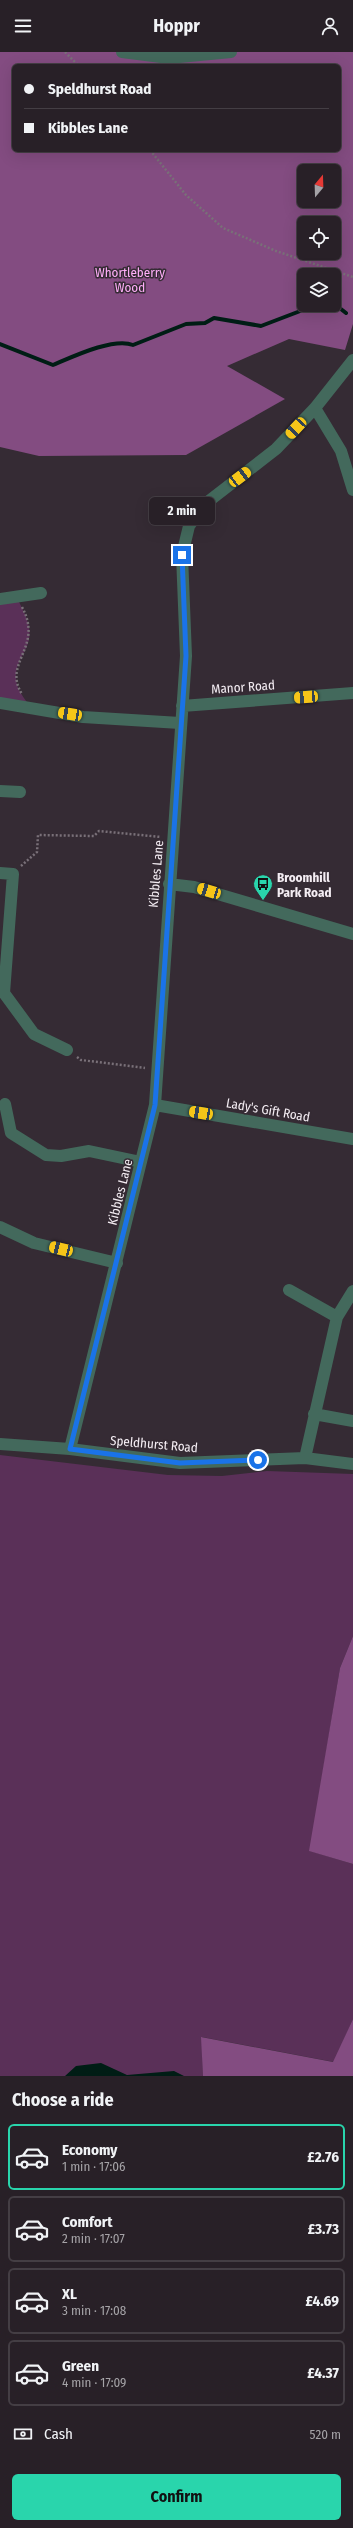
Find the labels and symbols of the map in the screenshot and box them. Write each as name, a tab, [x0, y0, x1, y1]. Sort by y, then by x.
north arrow	[297, 164, 341, 208]
park label: Whortleberry Wood	[95, 265, 165, 295]
car	[283, 415, 309, 441]
car	[227, 465, 253, 489]
callout: 2 min	[149, 497, 215, 525]
route end	[173, 546, 191, 564]
street label: Manor Road	[211, 677, 275, 697]
car	[294, 690, 318, 704]
car	[57, 706, 83, 722]
street label: Kibbles Lane	[146, 840, 166, 908]
place label: Broomhill Park Road	[277, 870, 332, 900]
bus stop icon: Broomhill Park Road	[252, 873, 274, 901]
car	[196, 882, 222, 900]
street label: Lady's Gift Road	[225, 1095, 311, 1125]
car	[188, 1105, 214, 1121]
street label: Kibbles Lane	[105, 1157, 135, 1227]
car	[48, 1240, 74, 1258]
street label: Speldhurst Road	[110, 1433, 198, 1455]
route start	[249, 1451, 267, 1469]

